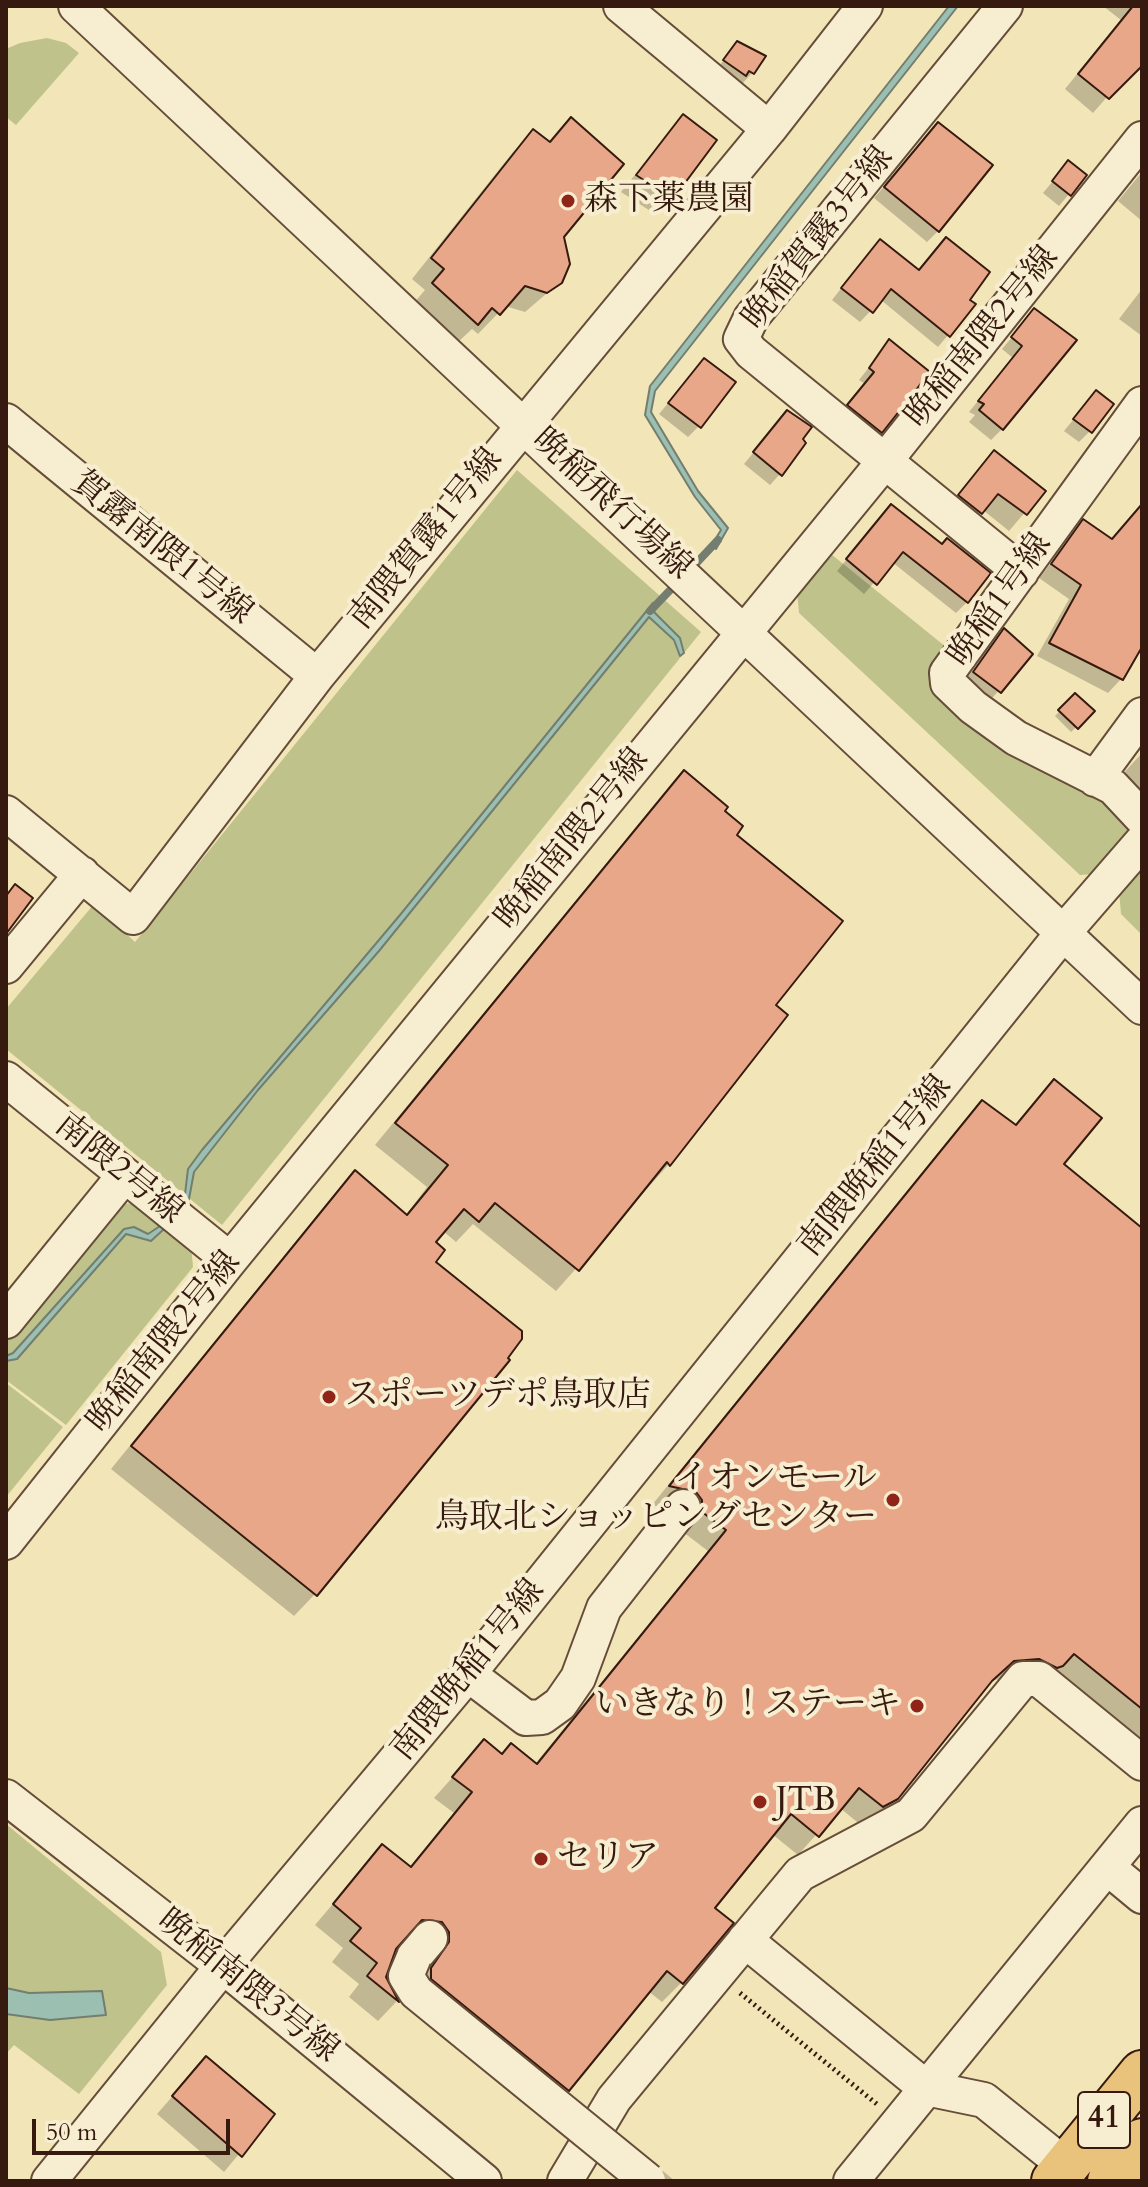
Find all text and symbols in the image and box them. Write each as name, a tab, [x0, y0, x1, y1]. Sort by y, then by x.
street label: 晩稲賀露3号線	[735, 139, 903, 339]
place label: 森下薬農園	[584, 181, 754, 221]
marker: 森下薬農園	[559, 192, 577, 210]
street label: 晩稲南隈2号線	[897, 239, 1069, 437]
street label: 晩稲飛行場線	[522, 421, 700, 589]
street label: 南隈賀露1号線	[341, 441, 513, 639]
street label: 賀露南隈1号線	[62, 463, 260, 635]
street label: 晩稲1号線	[940, 526, 1062, 676]
street label: 晩稲南隈2号線	[487, 741, 659, 939]
street label: 南隈晩稲1号線	[790, 1068, 962, 1266]
street label: 南隈2号線	[46, 1106, 190, 1234]
street label: 晩稲南隈2号線	[79, 1244, 251, 1442]
place label: スポーツデポ鳥取店	[345, 1377, 651, 1417]
marker: スポーツデポ鳥取店	[320, 1388, 338, 1406]
place label: イオンモール 鳥取北ショッピングセンター	[435, 1460, 877, 1540]
marker: イオンモール 鳥取北ショッピングセンター	[884, 1491, 902, 1509]
street label: 南隈晩稲1号線	[383, 1572, 555, 1770]
place label: いきなり！ステーキ	[595, 1686, 901, 1726]
marker: いきなり！ステーキ	[908, 1697, 926, 1715]
place label: JTB	[776, 1782, 836, 1822]
marker: JTB	[751, 1793, 769, 1811]
place label: セリア	[557, 1839, 659, 1879]
marker: セリア	[532, 1850, 550, 1868]
street label: 晩稲南隈3号線	[148, 1901, 346, 2073]
road number: 41	[1078, 2092, 1130, 2148]
scale bar	[36, 2103, 234, 2153]
text: 50 m	[46, 2116, 97, 2149]

